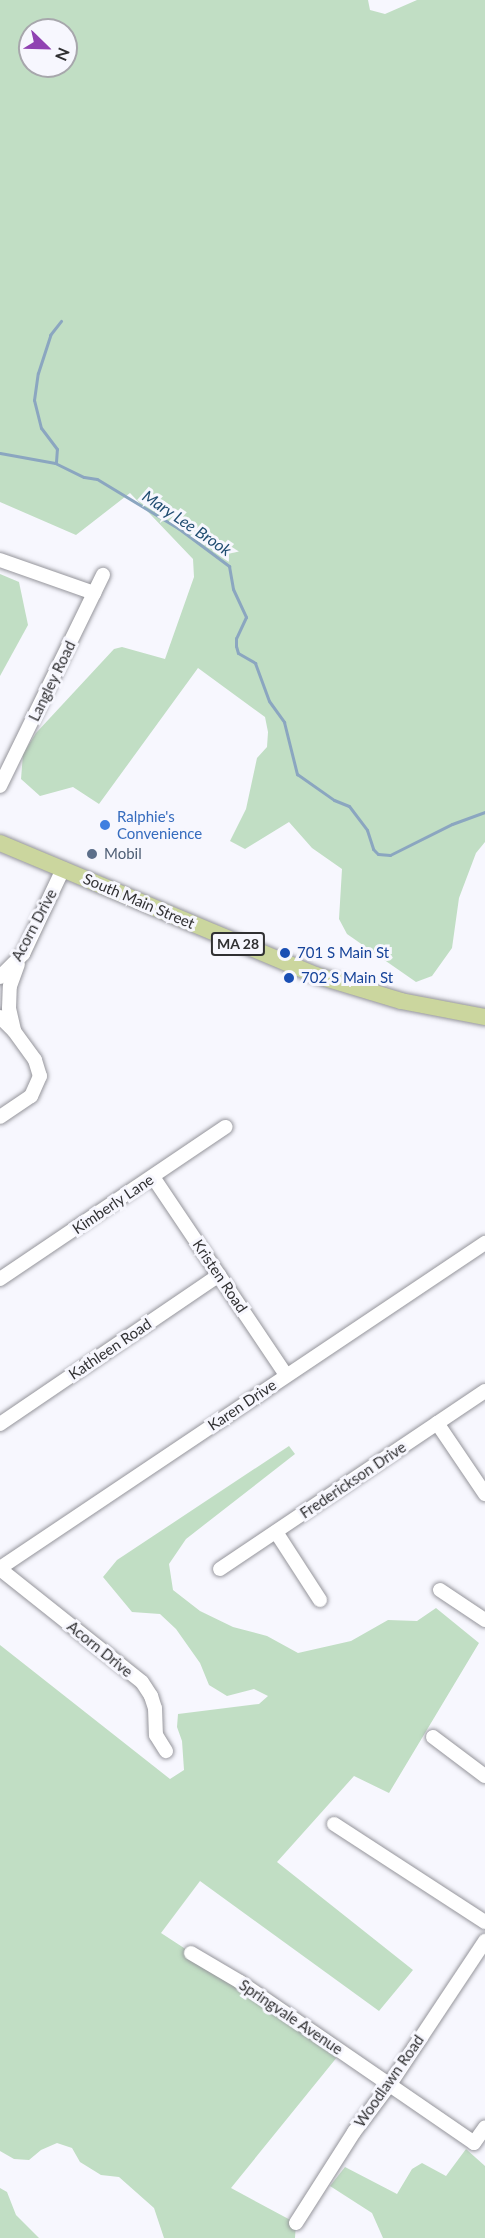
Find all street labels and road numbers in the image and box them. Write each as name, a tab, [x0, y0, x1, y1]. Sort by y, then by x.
street label: Langley Road	[25, 638, 79, 724]
street label: South Main Street	[81, 869, 197, 933]
street label: Acorn Drive	[8, 886, 60, 964]
road number: MA 28	[210, 933, 266, 955]
street label: Kimberly Lane	[69, 1170, 157, 1238]
street label: Kristen Road	[189, 1236, 251, 1316]
street label: Kathleen Road	[65, 1315, 155, 1383]
street label: Karen Drive	[204, 1376, 280, 1434]
street label: Frederickson Drive	[297, 1438, 409, 1522]
street label: Acorn Drive	[64, 1617, 136, 1681]
street label: Springvale Avenue	[236, 1976, 346, 2058]
street label: Woodlawn Road	[351, 2031, 427, 2131]

